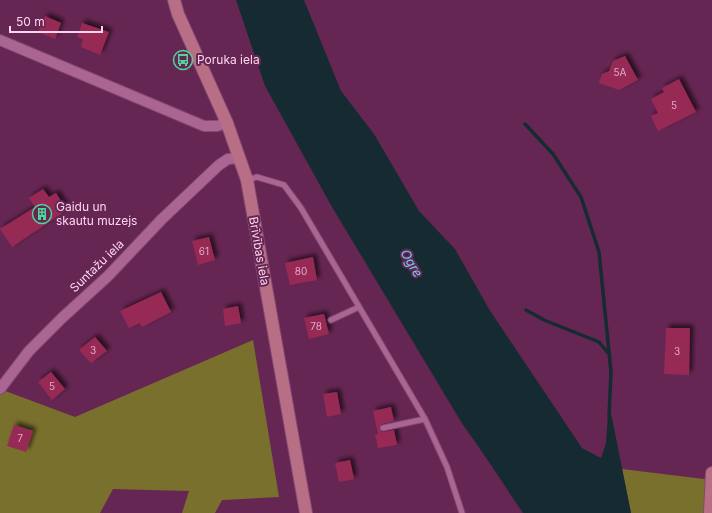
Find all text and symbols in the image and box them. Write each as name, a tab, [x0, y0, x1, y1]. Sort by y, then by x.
scale bar	[10, 8, 102, 34]
text: 50 m	[16, 14, 45, 29]
bus stop icon: Poruka iela	[172, 49, 194, 71]
place label: Poruka iela	[197, 52, 260, 67]
house number: 5A	[614, 66, 627, 78]
house number: 5	[671, 99, 677, 111]
place label: Gaidu un skautu muzejs	[56, 199, 137, 228]
building icon: Gaidu un skautu muzejs	[31, 203, 53, 225]
street label: Brīvības iela	[246, 216, 273, 286]
street label: Suntažu iela	[67, 236, 127, 295]
house number: 61	[199, 245, 209, 257]
water label: Ogre	[397, 246, 427, 280]
house number: 80	[295, 265, 307, 277]
house number: 78	[310, 320, 322, 332]
house number: 3	[90, 344, 96, 356]
house number: 3	[674, 345, 680, 357]
house number: 5	[49, 380, 55, 392]
house number: 7	[17, 432, 23, 444]

